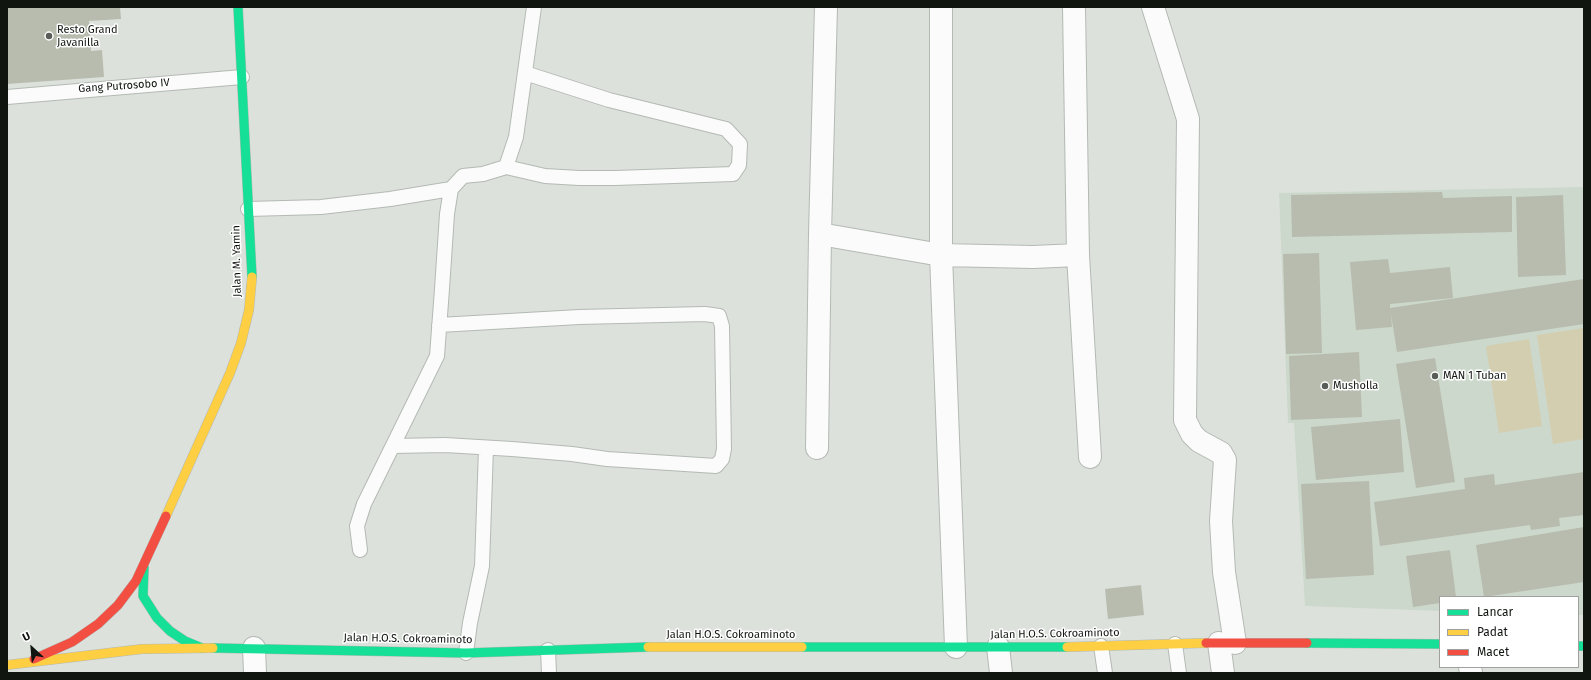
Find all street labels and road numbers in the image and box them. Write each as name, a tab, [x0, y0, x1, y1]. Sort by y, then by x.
street label: Gang Putrosobo IV	[78, 76, 170, 96]
street label: Jalan M. Yamin	[230, 225, 244, 297]
street label: Jalan H.O.S. Cokroaminoto	[990, 626, 1120, 642]
street label: Jalan H.O.S. Cokroaminoto	[666, 628, 796, 642]
street label: Jalan H.O.S. Cokroaminoto	[343, 631, 473, 647]

